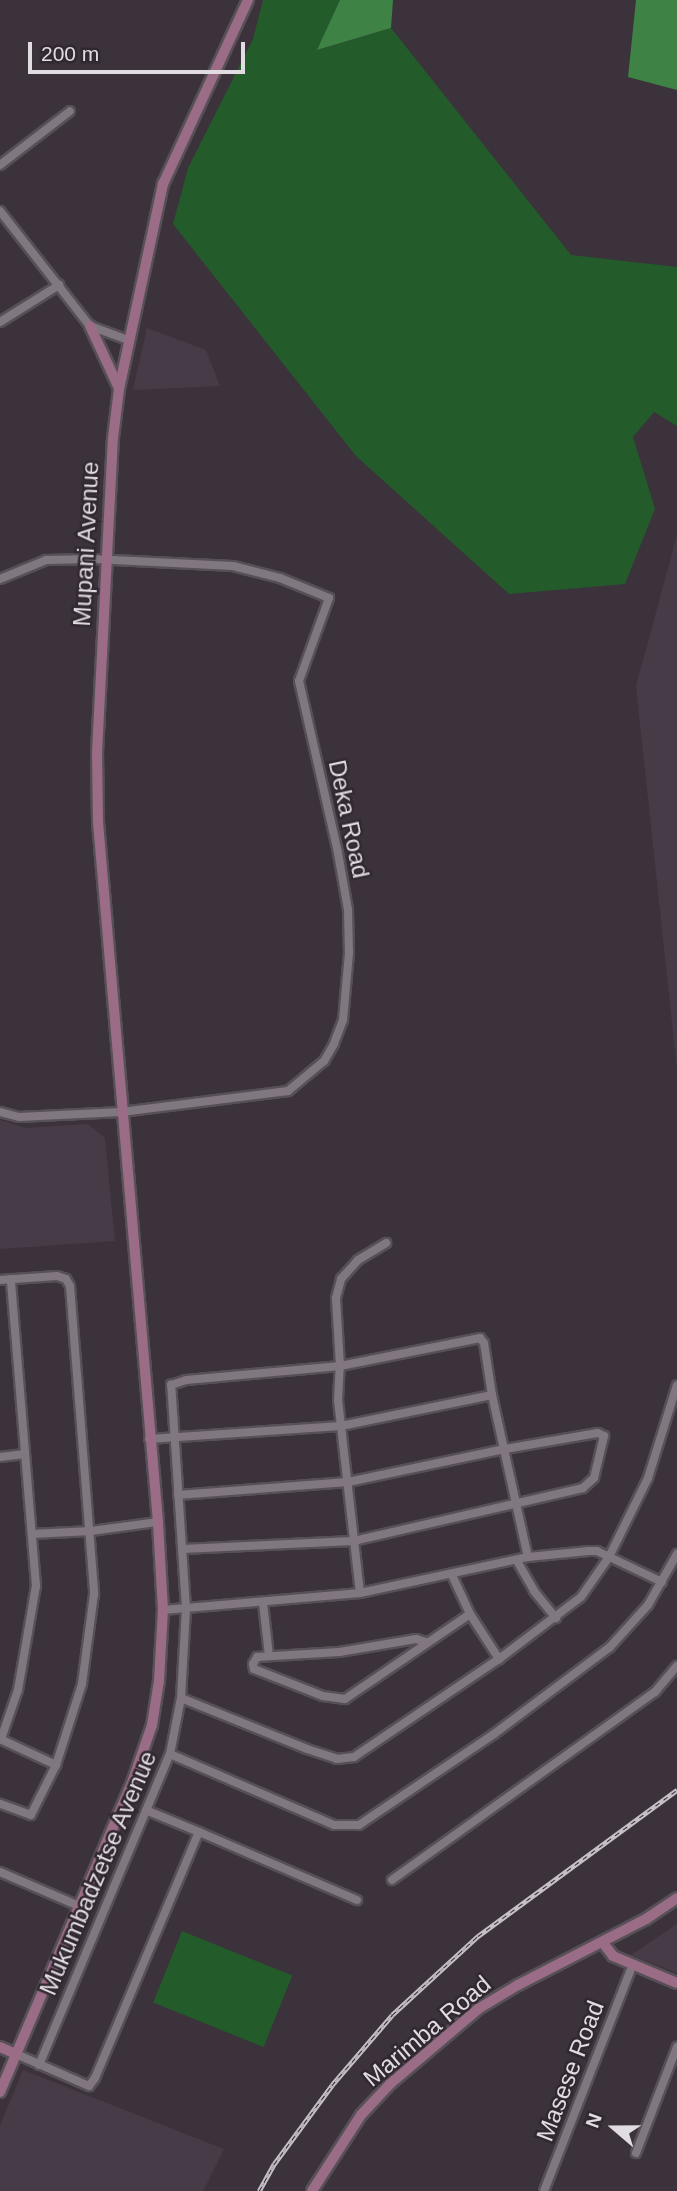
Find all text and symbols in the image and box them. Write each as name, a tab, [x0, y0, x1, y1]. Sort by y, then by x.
scale bar	[32, 28, 248, 72]
text: 200 m	[41, 42, 99, 65]
street label: Mupani Avenue	[67, 460, 105, 628]
street label: Deka Road	[322, 757, 376, 881]
street label: Mukumbadzetse Avenue	[33, 1746, 163, 2000]
street label: Marimba Road	[357, 1969, 497, 2093]
street label: Masese Road	[530, 1997, 610, 2145]
north arrow	[579, 2093, 649, 2163]
text: N	[582, 2111, 606, 2131]

